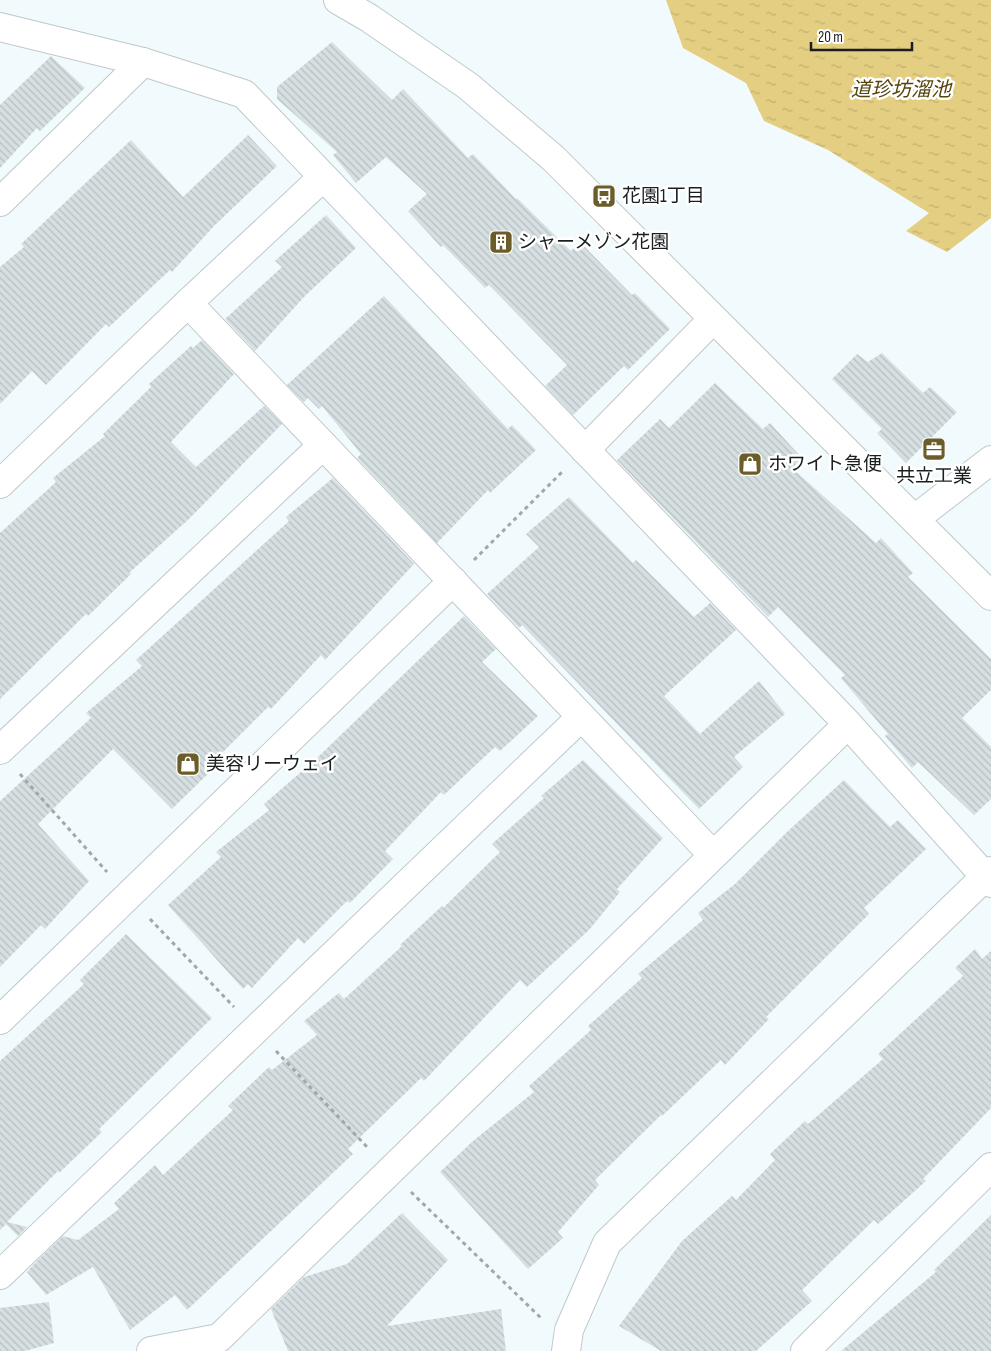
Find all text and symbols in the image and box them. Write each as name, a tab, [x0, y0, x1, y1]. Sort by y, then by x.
scale bar	[811, 20, 912, 52]
text: 20 m	[818, 28, 843, 47]
water label: 道珍坊溜池	[851, 78, 953, 102]
bus stop icon: 花園1丁目	[591, 183, 617, 209]
place label: 花園1丁目	[622, 185, 705, 208]
building icon: シャーメゾン花園	[488, 229, 514, 255]
place label: シャーメゾン花園	[518, 231, 669, 254]
office icon: 共立工業	[921, 436, 947, 462]
shop icon: ホワイト急便	[737, 451, 763, 477]
place label: ホワイト急便	[768, 453, 882, 476]
place label: 共立工業	[896, 465, 972, 488]
shop icon: 美容リーウェイ	[175, 751, 201, 777]
place label: 美容リーウェイ	[206, 753, 339, 776]

